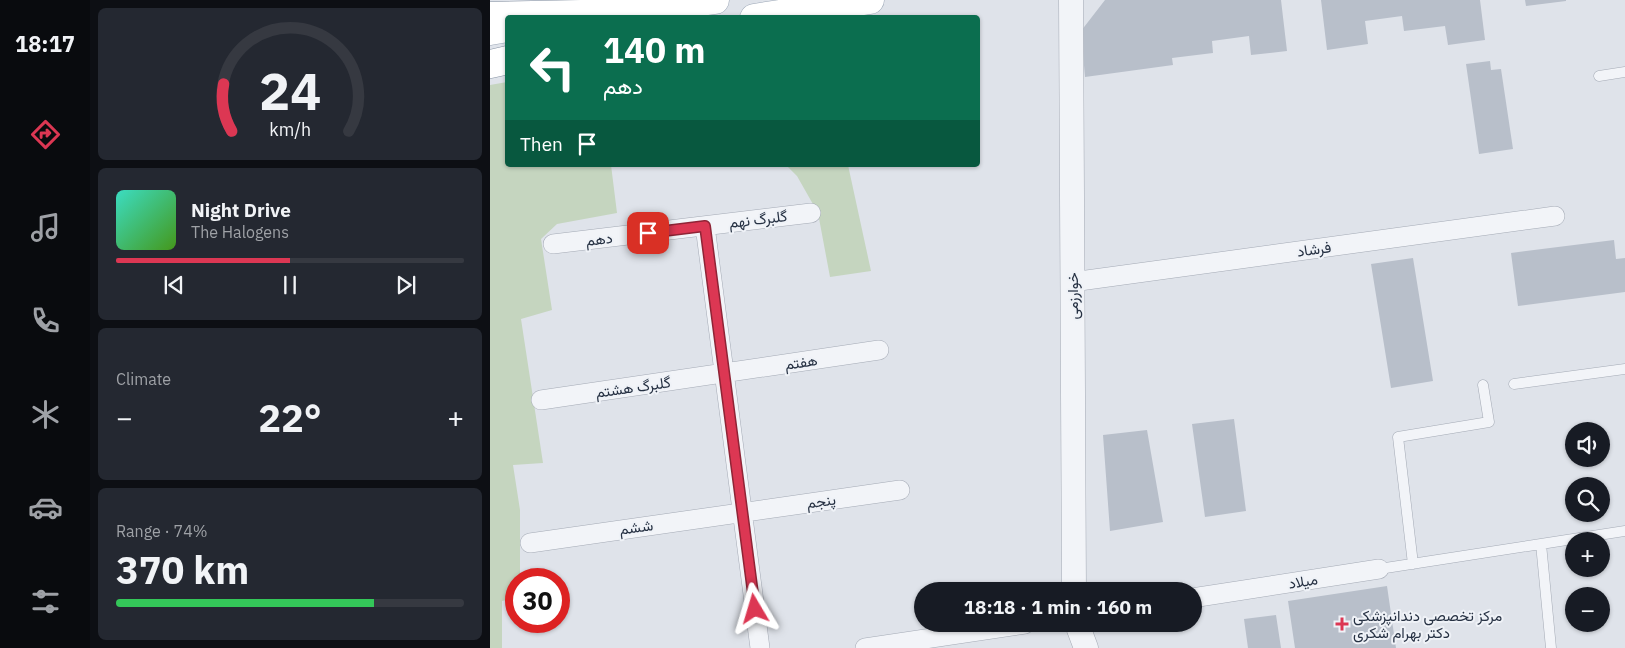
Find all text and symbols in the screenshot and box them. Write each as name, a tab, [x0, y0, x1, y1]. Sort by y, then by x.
text: 140 m	[603, 27, 706, 73]
text: 18:17	[15, 29, 75, 58]
icon: left	[520, 35, 585, 100]
text: 24	[259, 57, 321, 124]
text: دهم	[603, 71, 643, 100]
icon: directions	[28, 117, 63, 152]
text: km/h	[269, 118, 311, 141]
icon: arrive	[573, 130, 601, 158]
text: Then	[520, 132, 563, 156]
text: Night Drive	[191, 198, 291, 222]
street label: گلبرگ نهم	[728, 206, 789, 233]
icon: music	[28, 210, 63, 245]
pin	[627, 212, 669, 254]
icon: arrive	[634, 219, 662, 247]
text: The Halogens	[191, 222, 289, 242]
street label: دهم	[584, 228, 614, 251]
street label: فرشاد	[1296, 237, 1332, 261]
icon: previous	[160, 271, 188, 299]
icon: pause	[276, 271, 304, 299]
icon: next	[392, 271, 420, 299]
street label: خوارزمی	[1063, 272, 1083, 320]
icon: phone	[28, 303, 63, 338]
street label: هفتم	[783, 350, 819, 375]
text: Climate	[116, 369, 171, 389]
street label: گلبرگ هشتم	[594, 372, 672, 403]
text: 22°	[258, 393, 322, 442]
icon: climate	[28, 397, 63, 432]
text: −	[116, 399, 133, 436]
text: +	[447, 399, 464, 436]
map controls	[1565, 422, 1610, 632]
button: sound	[1565, 422, 1610, 467]
button: search	[1565, 477, 1610, 522]
icon: car	[28, 490, 63, 525]
street label: پنجم	[805, 490, 837, 513]
street label: ششم	[618, 515, 654, 540]
text: Range · 74%	[116, 521, 208, 541]
button: +	[1565, 532, 1610, 577]
text: 370 km	[116, 545, 249, 594]
speed limit sign: 30	[505, 568, 570, 633]
street label: میلاد	[1287, 569, 1319, 593]
position arrow	[728, 582, 780, 634]
icon: filters	[28, 584, 63, 619]
button: −	[1565, 587, 1610, 632]
text: 18:18 · 1 min · 160 m	[964, 595, 1152, 619]
place label: مرکز تخصصی دندانپزشکی دکتر بهرام شکری	[1353, 606, 1502, 643]
marker: مرکز تخصصی دندانپزشکی دکتر بهرام شکری	[1335, 617, 1349, 631]

